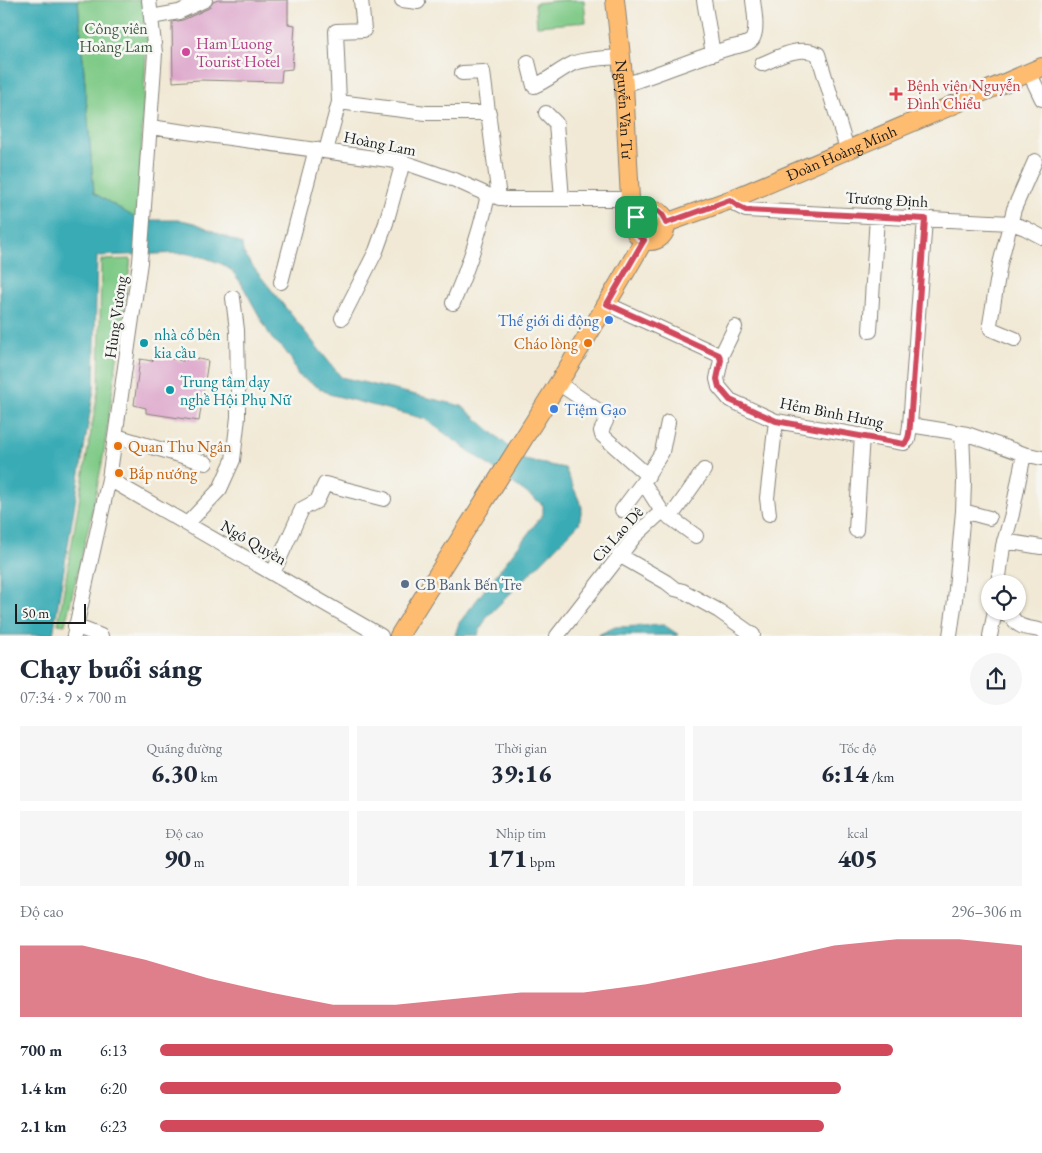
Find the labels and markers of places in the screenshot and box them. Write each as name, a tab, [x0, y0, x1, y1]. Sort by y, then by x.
place label: Ham Luong Tourist Hotel	[196, 33, 280, 72]
marker: Ham Luong Tourist Hotel	[180, 46, 192, 58]
place label: Bệnh viện Nguyễn Đình Chiểu	[907, 75, 1021, 114]
marker: Bệnh viện Nguyễn Đình Chiểu	[889, 87, 903, 101]
pin	[615, 196, 657, 238]
place label: Thế giới di động	[498, 310, 600, 331]
marker: Thế giới di động	[603, 314, 615, 326]
place label: nhà cổ bên kia cầu	[154, 324, 221, 363]
place label: Cháo lòng	[514, 333, 579, 354]
marker: nhà cổ bên kia cầu	[138, 337, 150, 349]
marker: Cháo lòng	[582, 337, 594, 349]
place label: Trung tâm dạy nghề Hội Phụ Nữ	[180, 371, 291, 410]
marker: Trung tâm dạy nghề Hội Phụ Nữ	[164, 384, 176, 396]
place label: Tiệm Gạo	[564, 399, 627, 420]
marker: Tiệm Gạo	[548, 403, 560, 415]
place label: Quan Thu Ngân	[128, 436, 232, 457]
marker: Quan Thu Ngân	[112, 440, 124, 452]
place label: Bắp nướng	[129, 463, 198, 484]
marker: Bắp nướng	[113, 467, 125, 479]
place label: CB Bank Bến Tre	[415, 574, 522, 595]
marker: CB Bank Bến Tre	[399, 578, 411, 590]

